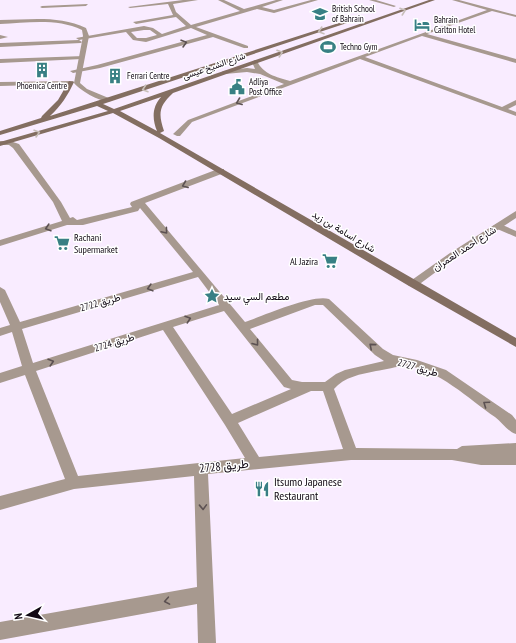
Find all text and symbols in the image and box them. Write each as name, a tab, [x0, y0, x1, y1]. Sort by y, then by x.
place label: British School of Bahrain	[332, 3, 376, 24]
school or university icon: British School of Bahrain	[311, 5, 329, 23]
one-way arrow	[399, 7, 406, 15]
place label: Bahrain Carlton Hotel	[434, 14, 476, 35]
hotel icon: Bahrain Carlton Hotel	[413, 16, 431, 34]
one-way arrow	[318, 26, 325, 35]
sports icon: Techno Gym	[319, 38, 337, 56]
one-way arrow	[180, 39, 187, 48]
place label: Techno Gym	[340, 41, 377, 52]
street label: شارع الشيخ عيسى	[181, 50, 247, 82]
one-way arrow	[276, 50, 283, 58]
building icon: Phoenica Centre	[33, 61, 51, 79]
building icon: Ferrari Centre	[106, 67, 124, 85]
place label: Ferrari Centre	[127, 70, 170, 81]
place label: Adliya Post Office	[249, 76, 282, 97]
public building icon: Adliya Post Office	[228, 78, 246, 96]
place label: Phoenica Centre	[17, 80, 68, 91]
one-way arrow	[141, 84, 148, 92]
one-way arrow	[235, 98, 242, 106]
one-way arrow	[34, 129, 41, 138]
one-way arrow	[181, 180, 188, 188]
street label: شارع اسامة بن زيد	[310, 207, 378, 256]
one-way arrow	[44, 223, 51, 231]
street label: شارع أحمد العمران	[430, 223, 499, 274]
one-way arrow	[161, 226, 168, 234]
place label: Rachani Supermarket	[74, 231, 118, 256]
supermarket icon: Rachani Supermarket	[53, 234, 71, 252]
supermarket icon: Al Jazira	[321, 252, 339, 270]
place label: Al Jazira	[290, 255, 318, 268]
one-way arrow	[146, 283, 153, 292]
place icon: مطعم السي سيد	[203, 287, 221, 305]
street label: طريق 2722	[78, 290, 122, 314]
place label: مطعم السي سيد	[224, 290, 289, 305]
one-way arrow	[184, 315, 191, 324]
street label: طريق 2724	[92, 330, 136, 355]
one-way arrow	[251, 339, 258, 346]
one-way arrow	[369, 344, 377, 351]
street label: طريق 2727	[396, 356, 440, 380]
one-way arrow	[47, 358, 54, 367]
one-way arrow	[483, 402, 490, 409]
street label: طريق 2728	[198, 455, 250, 477]
place label: Itsumo Japanese Restaurant	[274, 474, 342, 503]
restaurant icon: Itsumo Japanese Restaurant	[253, 480, 271, 498]
one-way arrow	[198, 504, 207, 510]
north arrow	[8, 595, 48, 635]
one-way arrow	[164, 596, 170, 605]
text: N	[11, 612, 25, 620]

